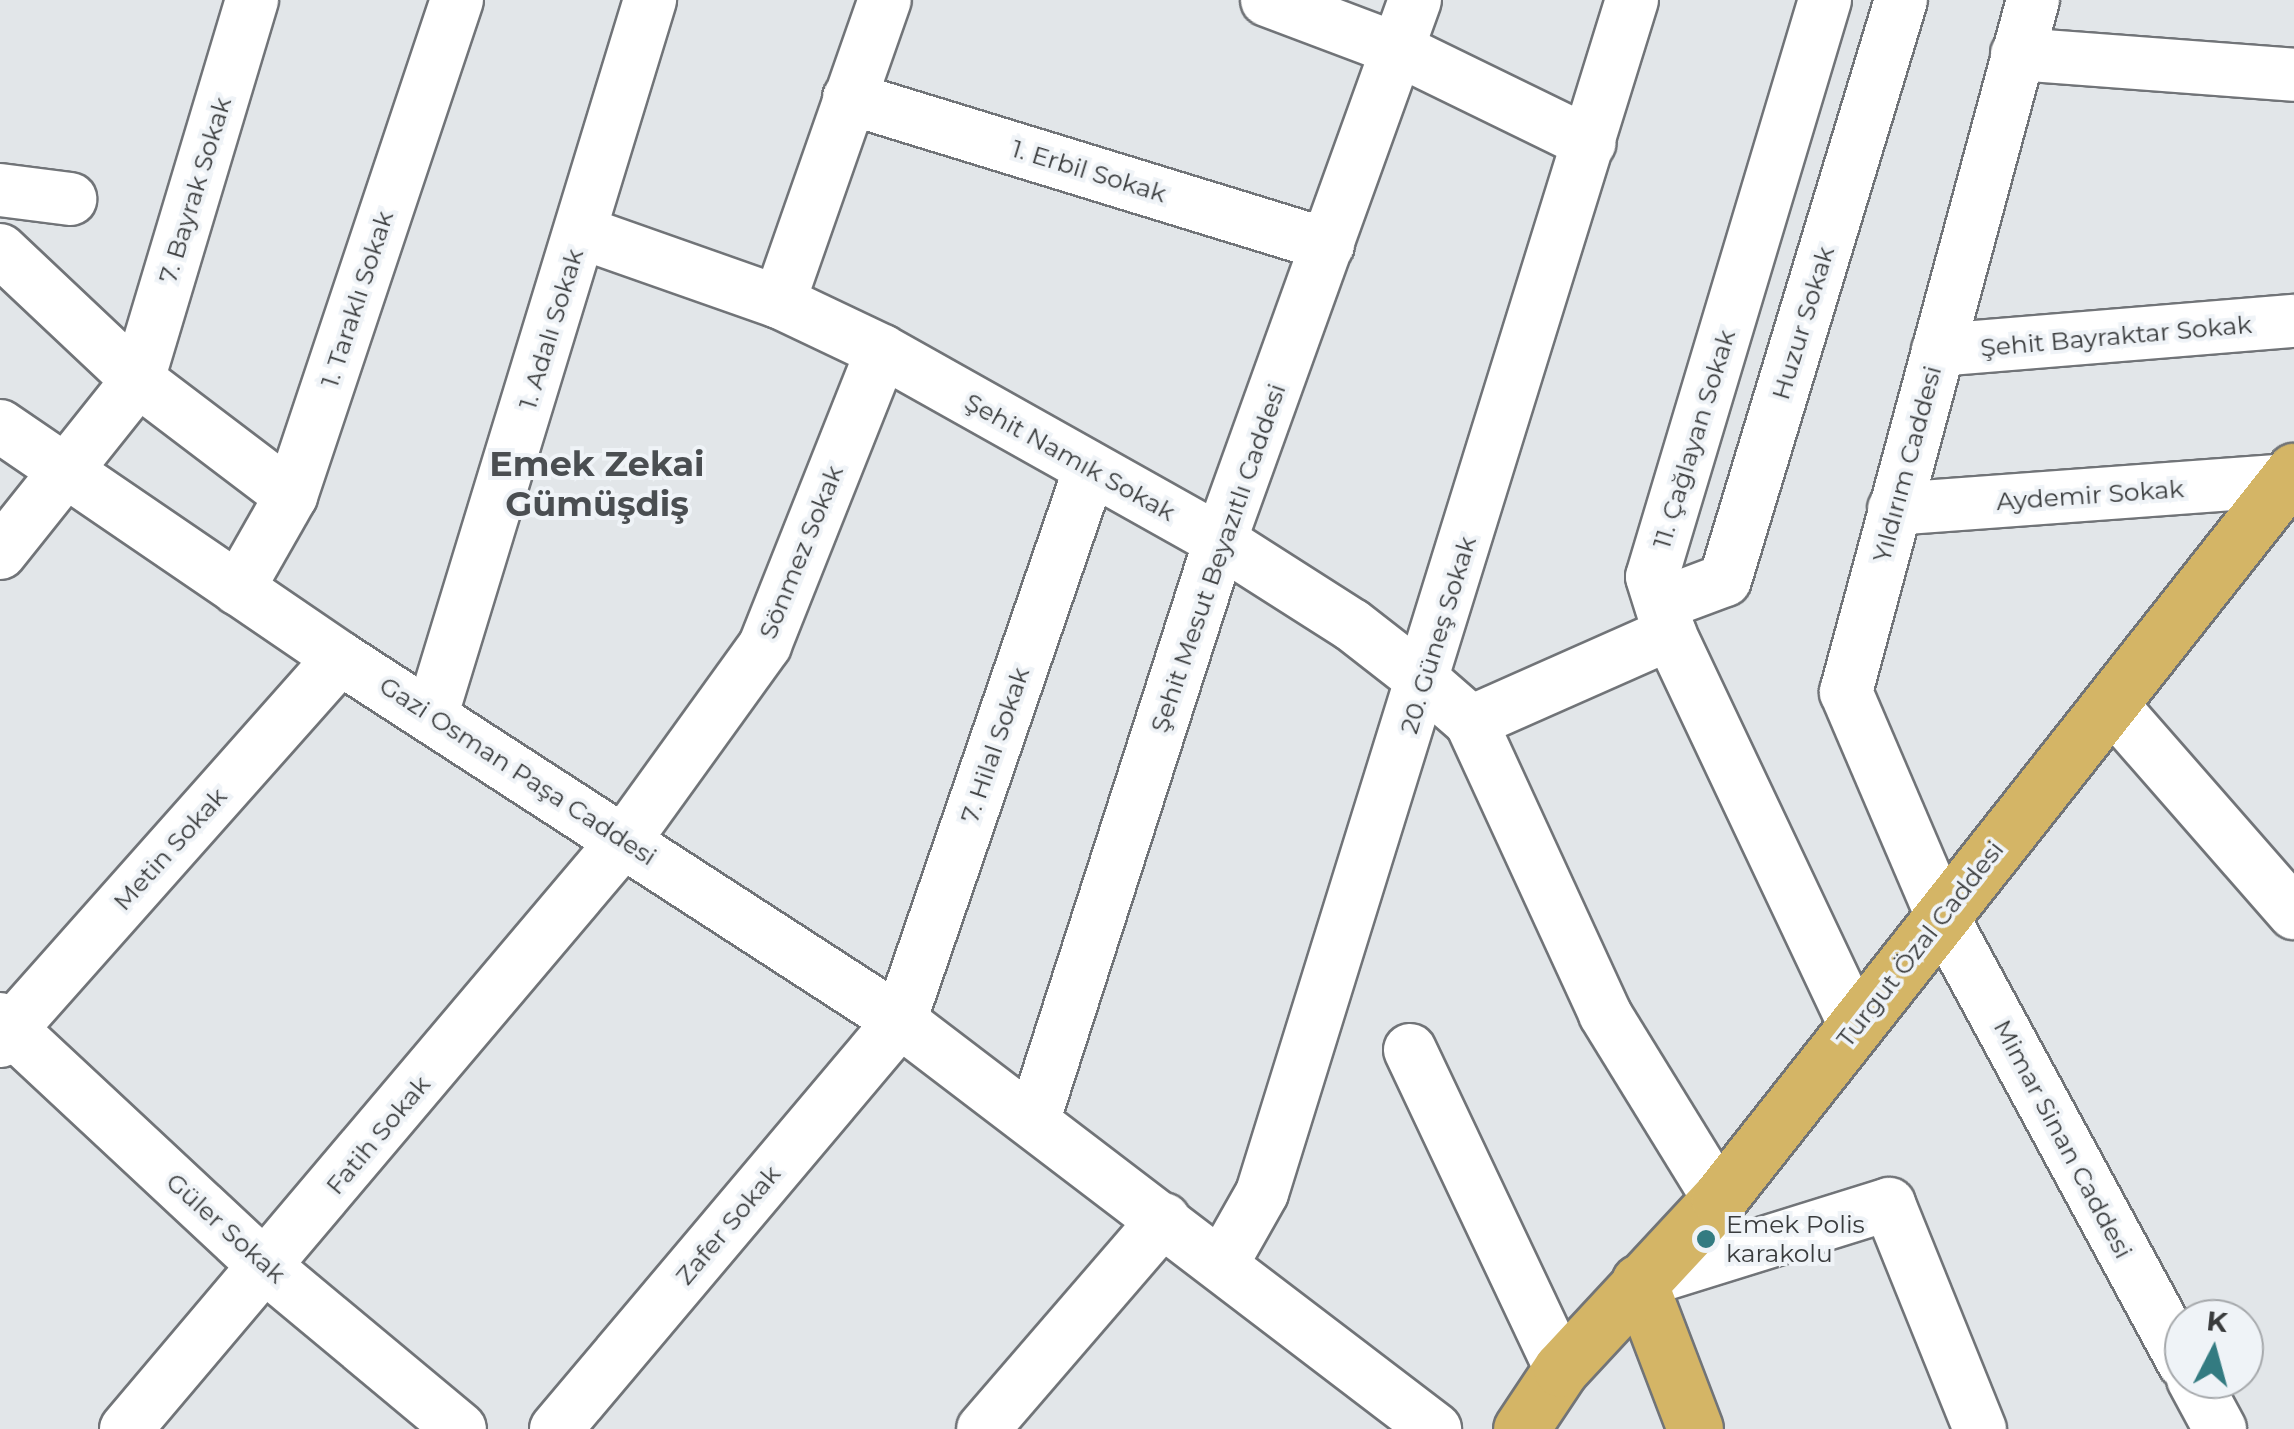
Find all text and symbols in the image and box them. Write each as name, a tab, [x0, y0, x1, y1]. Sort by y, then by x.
street label: 7. Bayrak Sokak	[152, 94, 238, 286]
street label: 1. Erbil Sokak	[1008, 133, 1170, 209]
street label: 1. Taraklı Sokak	[314, 207, 400, 391]
street label: Huzur Sokak	[1765, 243, 1841, 403]
street label: 1. Adalı Sokak	[512, 245, 590, 413]
street label: Şehit Bayraktar Sokak	[1979, 309, 2253, 363]
street label: 11. Çağlayan Sokak	[1646, 326, 1742, 552]
street label: Yıldırım Caddesi	[1866, 363, 1948, 565]
street label: Şehit Mesut Beyazıtlı Caddesi	[1144, 380, 1292, 736]
street label: Şehit Namık Sokak	[960, 387, 1180, 527]
district label: Emek Zekai Gümüşdiş	[489, 443, 705, 525]
street label: Sönmez Sokak	[753, 461, 849, 643]
street label: Aydemir Sokak	[1995, 473, 2185, 517]
street label: 20. Güneş Sokak	[1394, 533, 1482, 737]
street label: 7. Hilal Sokak	[954, 663, 1036, 827]
street label: Gazi Osman Paşa Caddesi	[374, 670, 662, 872]
street label: Metin Sokak	[107, 781, 233, 917]
street label: Turgut Özal Caddesi	[1830, 835, 2010, 1053]
street label: Mimar Sinan Caddesi	[1987, 1015, 2139, 1263]
street label: Fatih Sokak	[320, 1070, 436, 1200]
street label: Zafer Sokak	[669, 1159, 787, 1291]
street label: Güler Sokak	[160, 1167, 292, 1289]
place label: Emek Polis karakolu	[1726, 1210, 1865, 1269]
marker: Emek Polis karakolu	[1695, 1228, 1717, 1250]
north arrow	[2164, 1299, 2264, 1399]
text: K	[2205, 1303, 2229, 1339]

